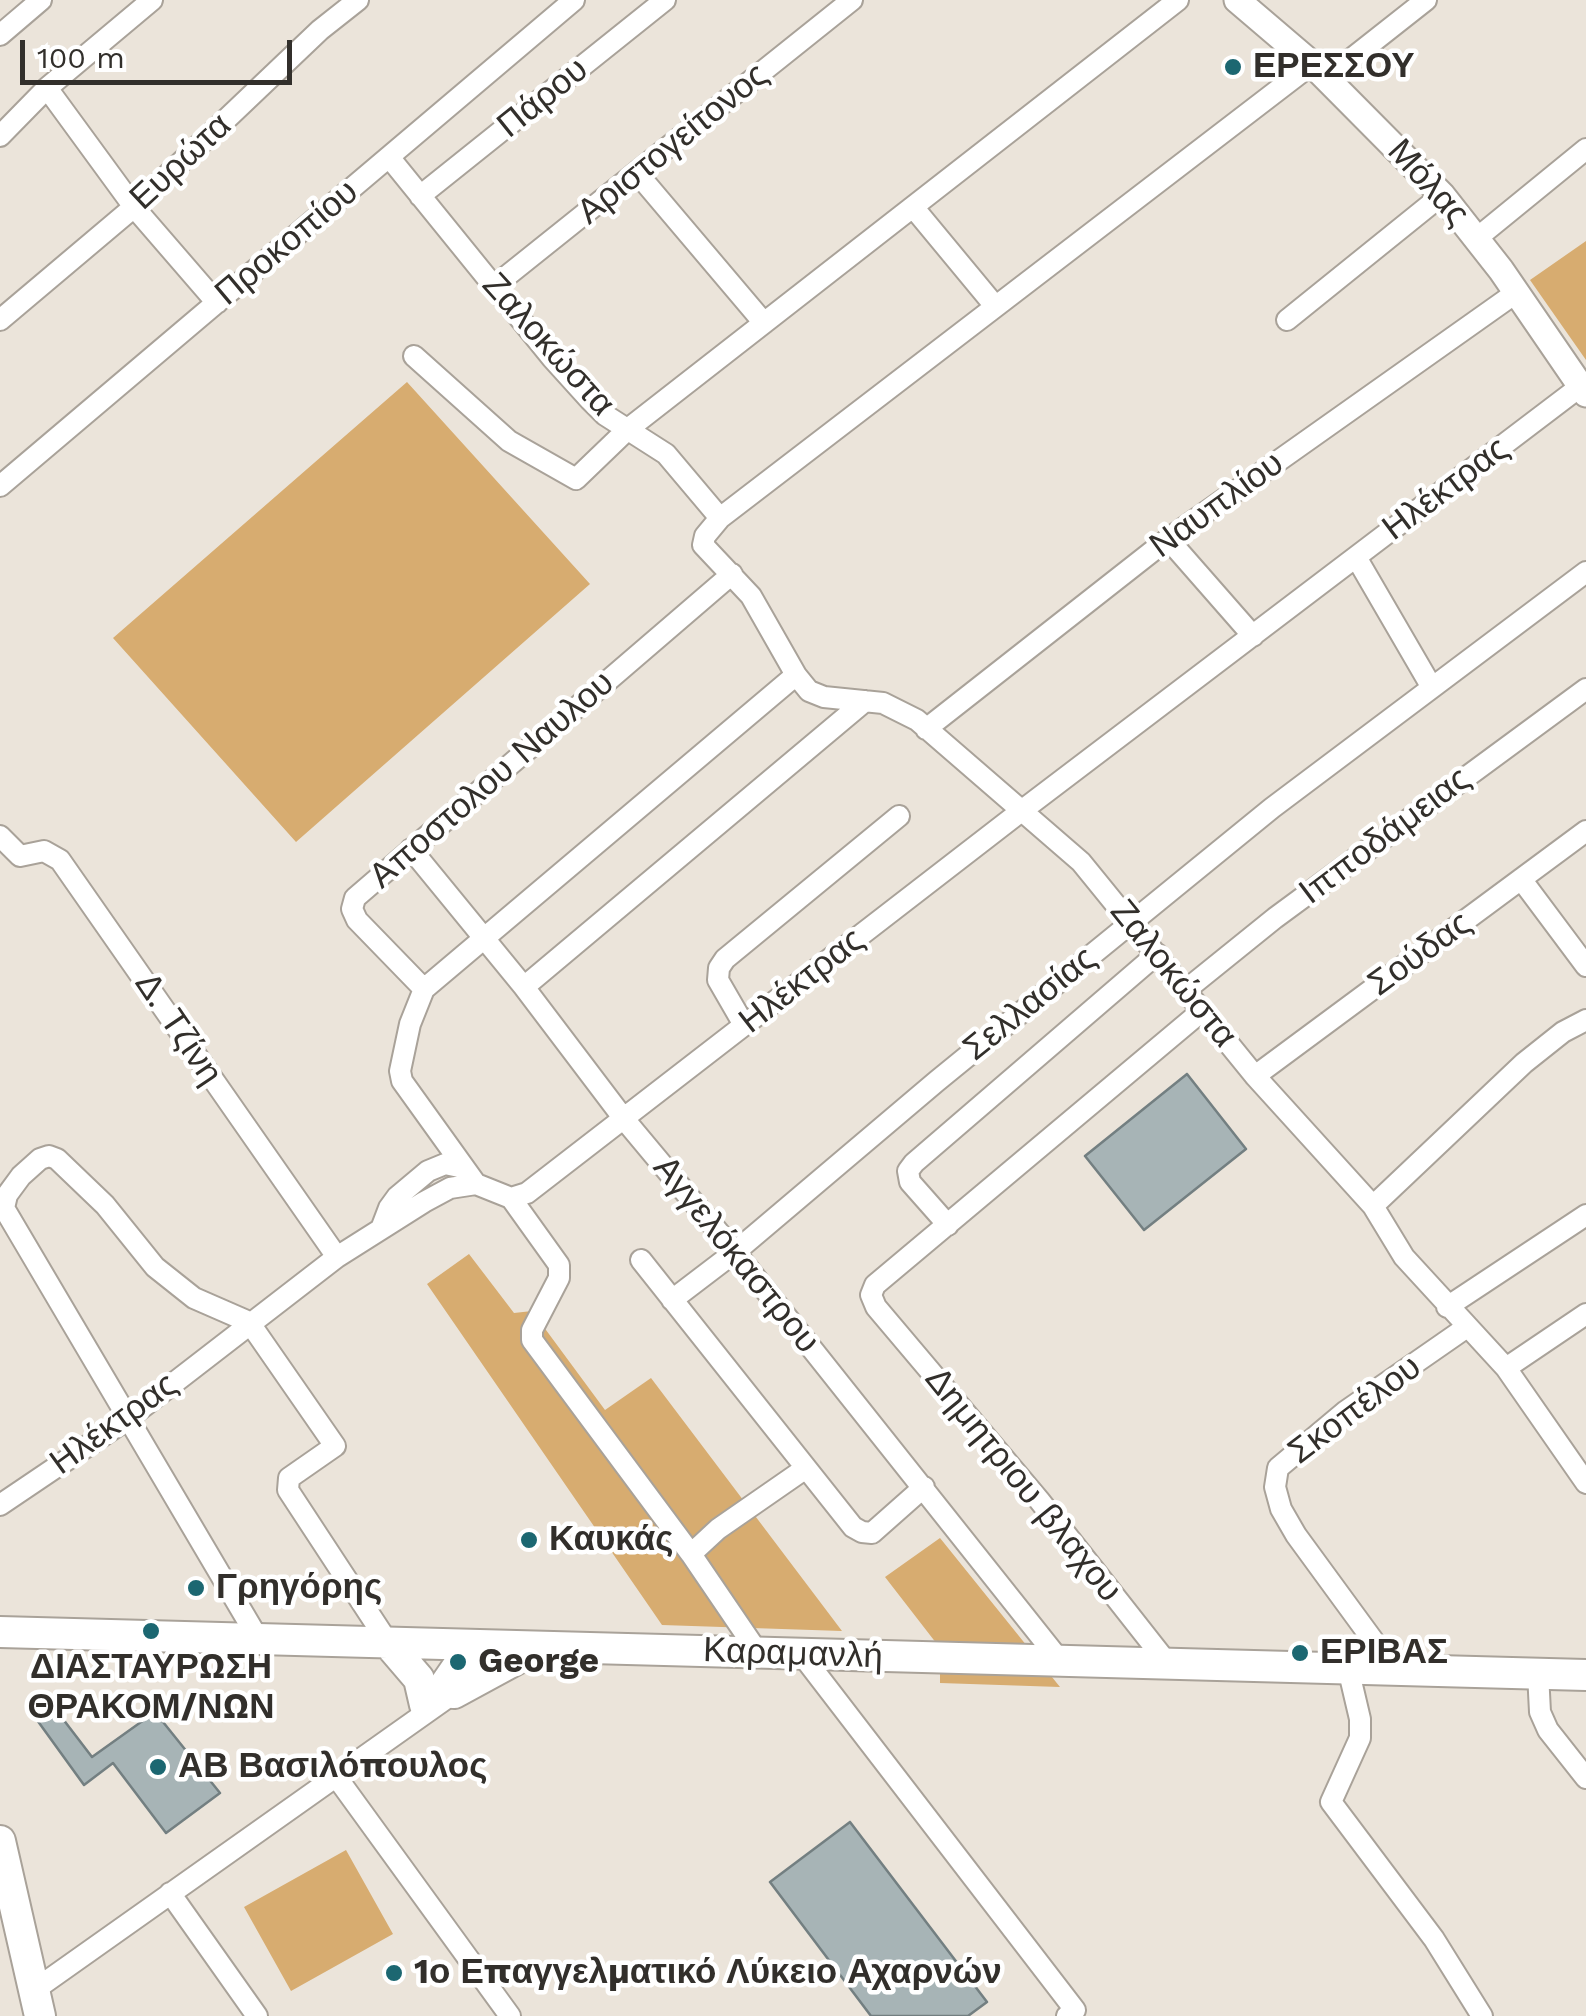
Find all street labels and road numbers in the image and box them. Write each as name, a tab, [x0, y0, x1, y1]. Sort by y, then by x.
street label: Πάρου	[489, 49, 597, 147]
street label: Αριστογείτονος	[569, 54, 777, 234]
street label: Ευρώτα	[122, 105, 240, 219]
street label: Μόλας	[1378, 131, 1478, 235]
street label: Προκοπίου	[207, 171, 367, 315]
street label: Ζαλοκώστα	[473, 265, 623, 425]
street label: Ηλέκτρας	[1375, 428, 1517, 550]
street label: Ναυπλίου	[1142, 443, 1292, 567]
street label: Αποστολου Ναυλου	[361, 662, 623, 898]
street label: Ιπποδάμειας	[1291, 758, 1479, 914]
street label: Ζαλοκώστα	[1101, 892, 1245, 1056]
street label: Σούδας	[1360, 903, 1480, 1005]
street label: Ηλέκτρας	[731, 919, 873, 1043]
street label: Σελλασίας	[955, 938, 1105, 1070]
street label: Δ. Τζίνη	[125, 965, 231, 1093]
street label: Αγγελόκαστρου	[644, 1148, 828, 1362]
street label: Σκοπέλου	[1280, 1347, 1430, 1473]
street label: Δημητριου βλαχου	[916, 1359, 1130, 1611]
street label: Ηλέκτρας	[42, 1364, 186, 1484]
street label: Καραμανλή	[702, 1630, 884, 1678]

